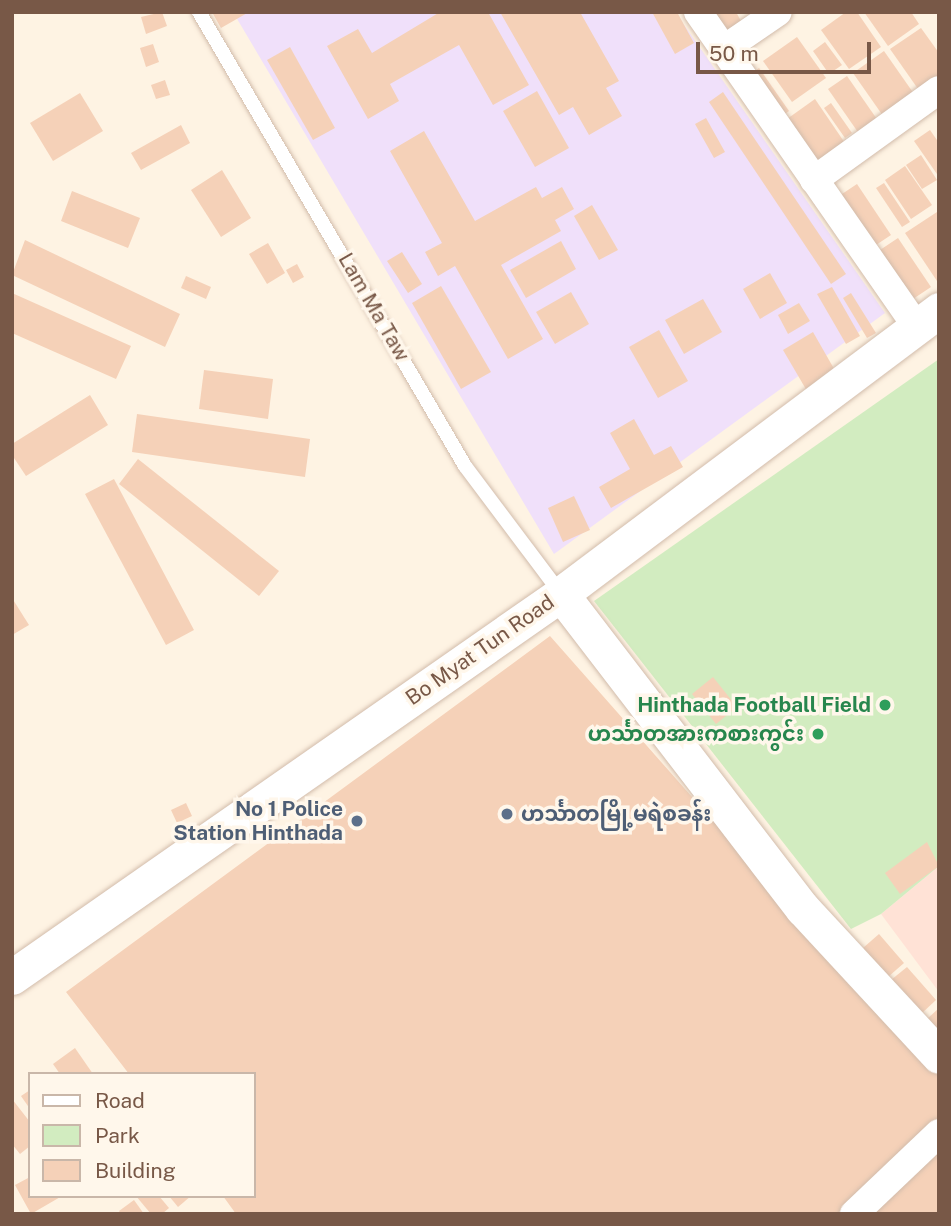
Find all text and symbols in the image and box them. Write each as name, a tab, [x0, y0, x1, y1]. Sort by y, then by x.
scale bar	[699, 28, 874, 72]
text: 50 m	[709, 41, 759, 66]
street label: Lam Ma Taw	[333, 248, 415, 366]
street label: Bo Myat Tun Road	[401, 589, 559, 711]
place label: Hinthada Football Field	[637, 692, 871, 718]
marker: Hinthada Football Field	[877, 697, 893, 713]
place label: ဟင်္သာတအားကစားကွင်း	[588, 721, 804, 747]
marker: ဟင်္သာတအားကစားကွင်း	[810, 726, 826, 742]
place label: No 1 Police Station Hinthada	[173, 796, 343, 846]
place label: ဟင်္သာတမြို့မရဲစခန်း	[521, 801, 711, 827]
marker: ဟင်္သာတမြို့မရဲစခန်း	[499, 806, 515, 822]
marker: No 1 Police Station Hinthada	[349, 813, 365, 829]
legend	[28, 1072, 256, 1198]
text: Road	[95, 1088, 145, 1113]
text: Park	[95, 1123, 140, 1148]
text: Building	[95, 1158, 176, 1183]

